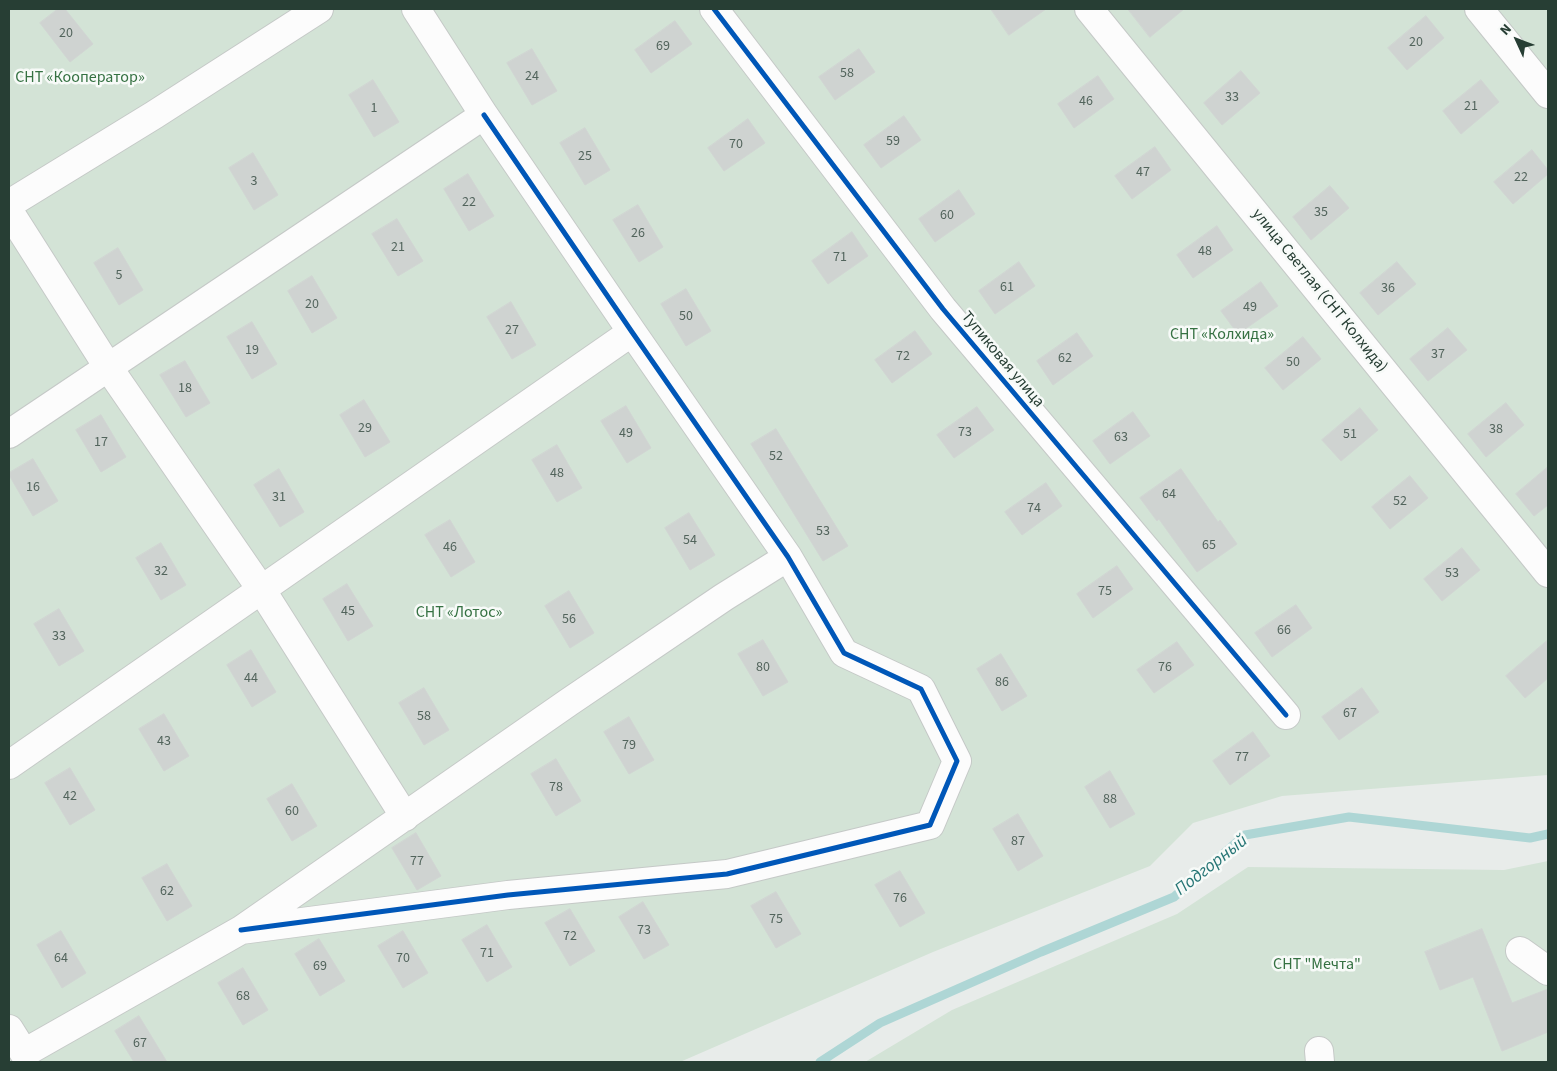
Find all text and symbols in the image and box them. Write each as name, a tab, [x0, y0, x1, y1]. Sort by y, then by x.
north arrow	[1492, 15, 1542, 65]
text: N	[1496, 20, 1517, 40]
house number: 20	[59, 26, 73, 42]
house number: 20	[1409, 35, 1423, 51]
house number: 69	[656, 39, 670, 55]
house number: 58	[840, 66, 854, 82]
park label: СНТ «Кооператор»	[15, 68, 145, 88]
house number: 24	[525, 69, 539, 85]
house number: 33	[1225, 90, 1239, 106]
house number: 46	[1079, 94, 1093, 110]
house number: 21	[1464, 99, 1478, 115]
house number: 1	[371, 101, 377, 117]
house number: 59	[886, 134, 900, 150]
house number: 70	[729, 137, 743, 153]
house number: 25	[578, 149, 592, 165]
house number: 47	[1136, 165, 1150, 181]
house number: 22	[1514, 170, 1528, 186]
house number: 3	[251, 174, 257, 190]
house number: 22	[462, 195, 476, 211]
street label: улица Светлая (СНТ Колхида)	[1247, 205, 1391, 377]
house number: 35	[1314, 205, 1328, 221]
house number: 60	[940, 208, 954, 224]
house number: 26	[631, 226, 645, 242]
house number: 21	[391, 240, 405, 256]
house number: 48	[1198, 244, 1212, 260]
house number: 71	[833, 250, 847, 266]
house number: 5	[116, 268, 122, 284]
house number: 61	[1000, 280, 1014, 296]
house number: 36	[1381, 281, 1395, 297]
house number: 20	[305, 297, 319, 313]
house number: 49	[1243, 300, 1257, 316]
street label: Тупиковая улица	[956, 308, 1048, 412]
house number: 50	[679, 309, 693, 325]
house number: 27	[505, 323, 519, 339]
park label: СНТ «Колхида»	[1170, 325, 1274, 345]
house number: 19	[245, 343, 259, 359]
house number: 37	[1431, 347, 1445, 363]
house number: 72	[896, 349, 910, 365]
house number: 62	[1058, 351, 1072, 367]
house number: 50	[1286, 355, 1300, 371]
house number: 18	[178, 381, 192, 397]
house number: 29	[358, 421, 372, 437]
house number: 38	[1489, 422, 1503, 438]
house number: 73	[958, 425, 972, 441]
house number: 49	[619, 426, 633, 442]
house number: 51	[1343, 427, 1357, 443]
house number: 63	[1114, 430, 1128, 446]
house number: 17	[94, 435, 108, 451]
house number: 52	[769, 449, 783, 465]
house number: 48	[550, 466, 564, 482]
house number: 16	[26, 480, 40, 496]
house number: 64	[1162, 487, 1176, 503]
house number: 31	[272, 490, 286, 506]
house number: 52	[1393, 494, 1407, 510]
house number: 74	[1027, 501, 1041, 517]
house number: 53	[816, 524, 830, 540]
house number: 54	[683, 533, 697, 549]
house number: 65	[1202, 538, 1216, 554]
house number: 46	[443, 540, 457, 556]
house number: 32	[154, 564, 168, 580]
house number: 53	[1445, 566, 1459, 582]
house number: 75	[1098, 584, 1112, 600]
park label: СНТ «Лотос»	[416, 603, 502, 623]
house number: 45	[341, 604, 355, 620]
house number: 56	[562, 612, 576, 628]
house number: 66	[1277, 623, 1291, 639]
house number: 33	[52, 629, 66, 645]
house number: 80	[756, 660, 770, 676]
house number: 76	[1158, 660, 1172, 676]
house number: 44	[244, 671, 258, 687]
house number: 86	[995, 675, 1009, 691]
house number: 67	[1343, 706, 1357, 722]
house number: 58	[417, 709, 431, 725]
house number: 43	[157, 734, 171, 750]
house number: 79	[622, 738, 636, 754]
house number: 77	[1235, 750, 1249, 766]
house number: 78	[549, 780, 563, 796]
house number: 42	[63, 789, 77, 805]
house number: 88	[1103, 792, 1117, 808]
house number: 60	[285, 804, 299, 820]
water label: Подгорный	[1171, 831, 1253, 901]
house number: 87	[1011, 834, 1025, 850]
house number: 77	[410, 854, 424, 870]
house number: 62	[160, 884, 174, 900]
house number: 76	[893, 891, 907, 907]
house number: 75	[769, 912, 783, 928]
house number: 73	[637, 923, 651, 939]
house number: 72	[563, 929, 577, 945]
house number: 71	[480, 946, 494, 962]
house number: 64	[54, 951, 68, 967]
house number: 70	[396, 951, 410, 967]
park label: СНТ "Мечта"	[1273, 955, 1361, 975]
house number: 69	[313, 959, 327, 975]
house number: 68	[236, 989, 250, 1005]
house number: 67	[133, 1036, 147, 1052]

